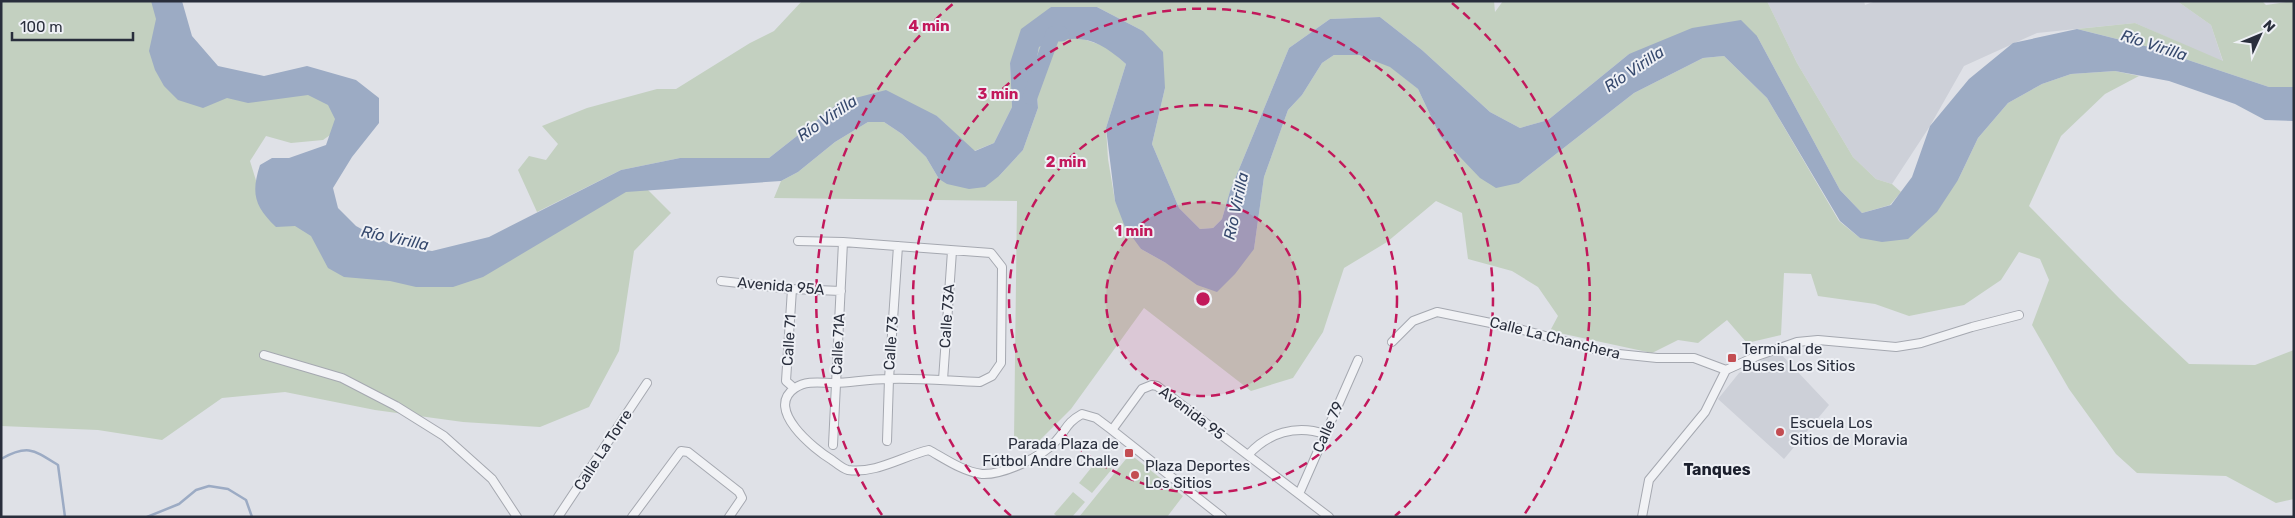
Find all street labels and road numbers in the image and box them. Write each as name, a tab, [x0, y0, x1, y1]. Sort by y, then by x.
street label: Avenida 95A	[737, 273, 825, 299]
street label: Calle 73A	[936, 283, 958, 349]
street label: Calle 71A	[827, 313, 849, 375]
street label: Calle La Chanchera	[1488, 313, 1622, 363]
street label: Calle 71	[778, 314, 800, 366]
street label: Calle 73	[880, 315, 902, 371]
street label: Avenida 95	[1156, 383, 1228, 444]
street label: Calle 79	[1309, 398, 1347, 455]
street label: Calle La Torre	[570, 406, 636, 494]

